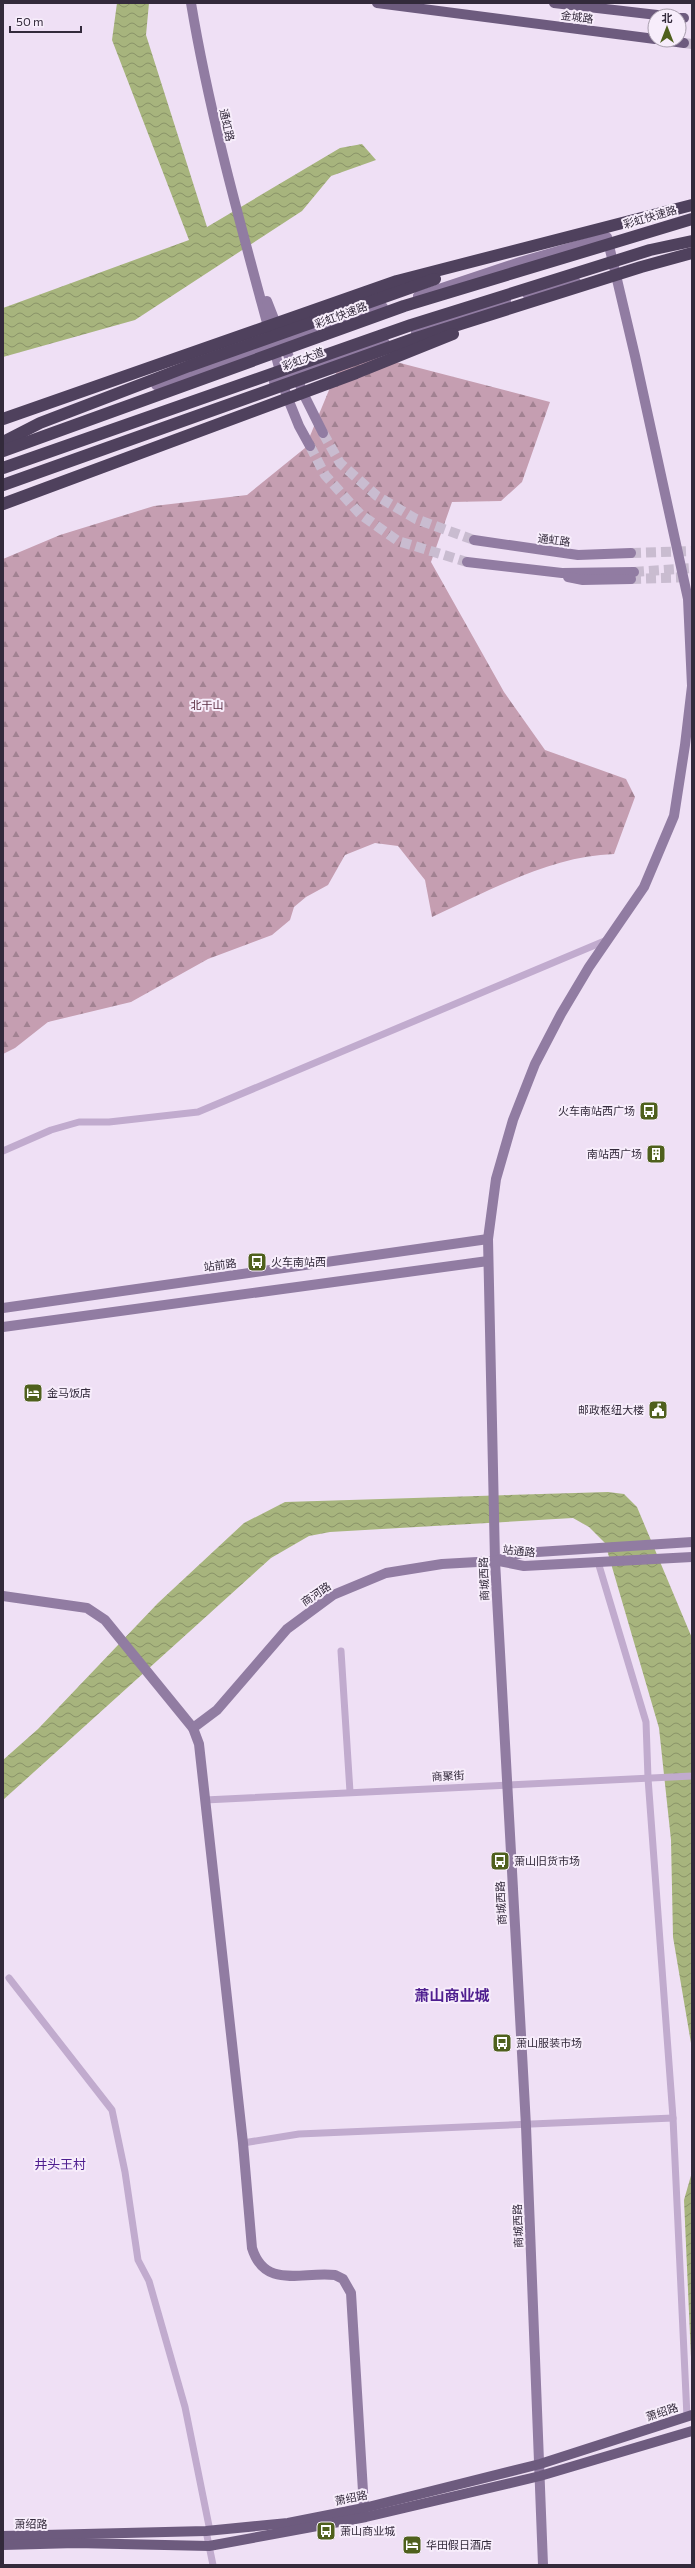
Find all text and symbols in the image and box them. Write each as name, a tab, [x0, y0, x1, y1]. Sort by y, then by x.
scale bar	[10, 8, 81, 34]
street label: 金城路	[560, 8, 594, 25]
north arrow	[647, 8, 687, 48]
text: 北	[662, 11, 673, 24]
text: 50 m	[16, 14, 44, 28]
street label: 通虹路	[217, 107, 238, 142]
street label: 彩虹快速路	[622, 203, 678, 230]
street label: 彩虹快速路	[313, 299, 369, 330]
street label: 彩虹大道	[280, 345, 326, 372]
street label: 通虹路	[537, 531, 571, 548]
park label: 北干山	[191, 698, 224, 711]
bus stop icon: 火车南站西广场	[638, 1100, 660, 1122]
place label: 火车南站西广场	[558, 1104, 635, 1117]
building icon: 南站西广场	[645, 1143, 667, 1165]
place label: 南站西广场	[587, 1147, 642, 1160]
bus stop icon: 火车南站西	[246, 1251, 268, 1273]
place label: 火车南站西	[271, 1255, 326, 1268]
street label: 站前路	[203, 1256, 237, 1273]
hotel icon: 金马饭店	[22, 1382, 44, 1404]
place label: 金马饭店	[47, 1386, 91, 1399]
public building icon: 邮政枢纽大楼	[647, 1399, 669, 1421]
place label: 邮政枢纽大楼	[578, 1403, 644, 1416]
street label: 站通路	[502, 1542, 536, 1559]
street label: 商城西路	[476, 1557, 491, 1601]
street label: 商河路	[298, 1579, 333, 1608]
street label: 商聚街	[431, 1768, 465, 1783]
bus stop icon: 萧山旧货市场	[489, 1850, 511, 1872]
place label: 萧山旧货市场	[514, 1854, 580, 1867]
street label: 商城西路	[493, 1881, 508, 1925]
district label: 萧山商业城	[414, 1986, 490, 2004]
bus stop icon: 萧山服装市场	[491, 2032, 513, 2054]
place label: 萧山服装市场	[516, 2036, 582, 2049]
district label: 井头王村	[34, 2156, 86, 2172]
street label: 商城西路	[510, 2204, 525, 2248]
street label: 萧绍路	[644, 2400, 680, 2423]
street label: 萧绍路	[333, 2488, 368, 2507]
street label: 萧绍路	[15, 2517, 48, 2530]
bus stop icon: 萧山商业城	[315, 2520, 337, 2542]
place label: 萧山商业城	[340, 2524, 395, 2537]
hotel icon: 华田假日酒店	[401, 2534, 423, 2556]
place label: 华田假日酒店	[426, 2538, 492, 2551]

